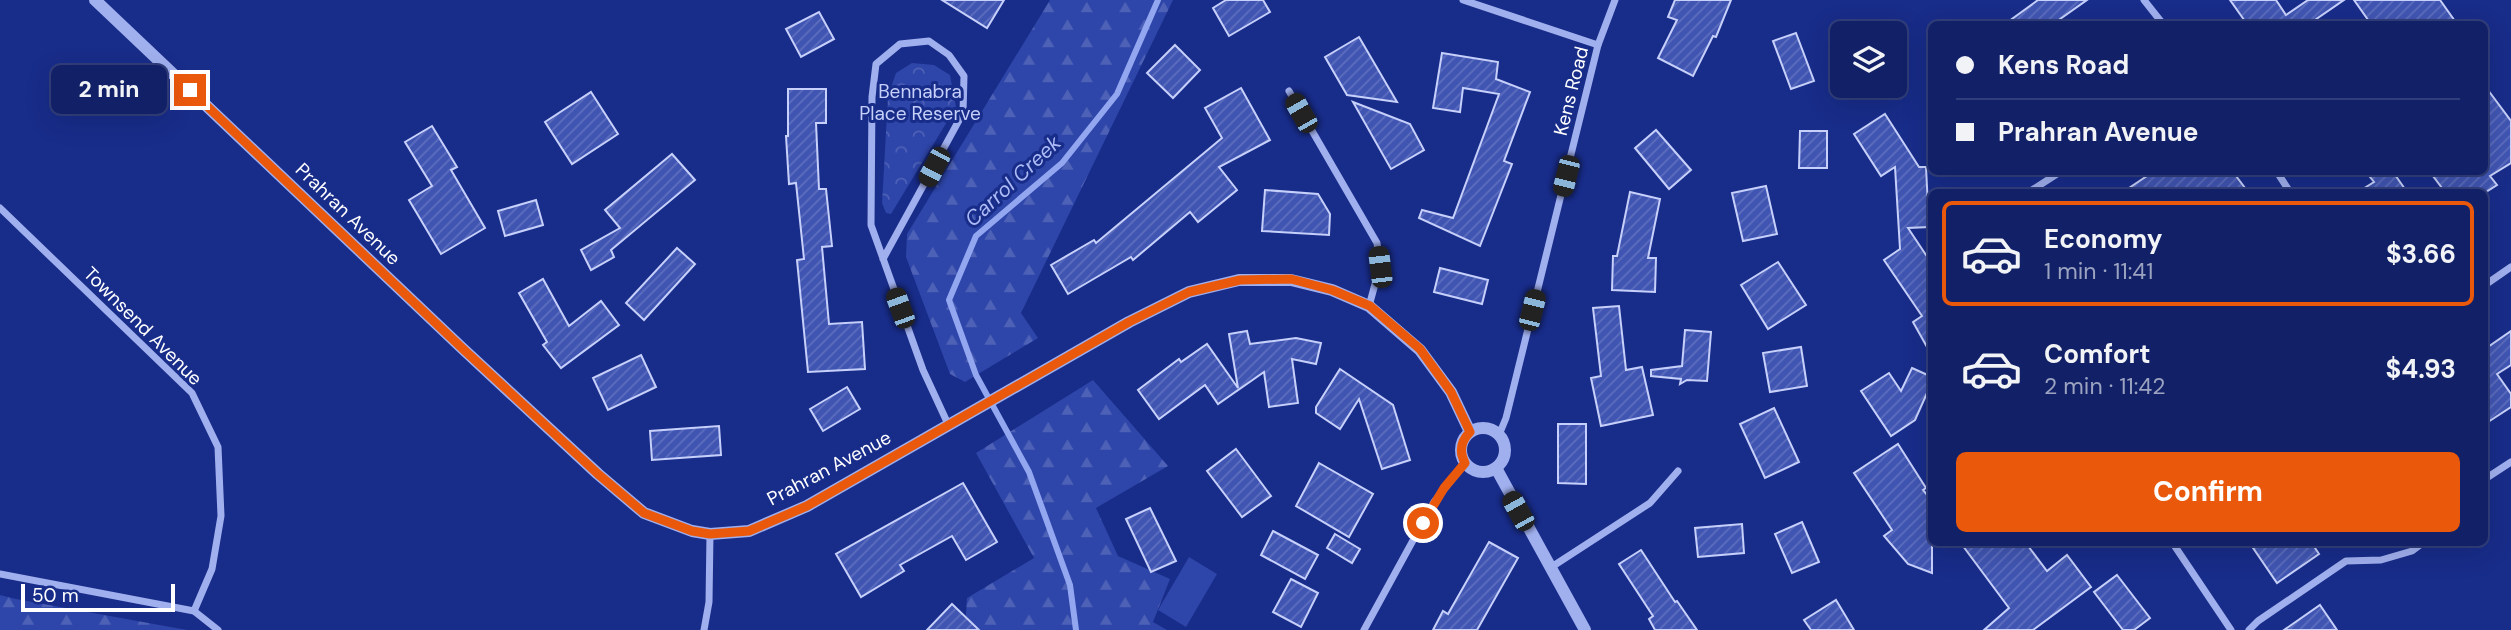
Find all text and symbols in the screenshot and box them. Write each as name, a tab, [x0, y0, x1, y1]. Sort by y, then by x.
map controls	[1830, 21, 1907, 98]
button: layers	[1830, 21, 1907, 98]
street label: Kens Road	[1548, 44, 1594, 138]
text: Kens Road	[1998, 48, 2129, 82]
callout: 2 min	[50, 66, 166, 114]
text: 2 min	[79, 74, 139, 104]
route end	[174, 74, 206, 106]
park label: Bennabra Place Reserve	[859, 79, 981, 126]
car	[1282, 90, 1321, 136]
text: Prahran Avenue	[1998, 115, 2198, 149]
water label: Carrol Creek	[959, 129, 1067, 233]
car	[915, 144, 954, 190]
car	[1551, 153, 1582, 199]
street label: Prahran Avenue	[290, 157, 406, 271]
icon: car	[1960, 222, 2023, 285]
text: Economy	[2044, 222, 2162, 256]
text: $3.66	[2386, 237, 2456, 271]
car	[1368, 245, 1393, 289]
text: 1 min · 11:41	[2044, 256, 2153, 286]
street label: Townsend Avenue	[78, 261, 208, 391]
car	[883, 285, 918, 331]
car	[1517, 287, 1548, 333]
icon: car	[1960, 337, 2023, 400]
text: Comfort	[2044, 337, 2150, 371]
text: $4.93	[2386, 352, 2456, 386]
text: 2 min · 11:42	[2044, 371, 2166, 401]
street label: Prahran Avenue	[763, 425, 895, 511]
button: Confirm	[1956, 452, 2460, 532]
car	[1499, 488, 1538, 534]
route start	[1407, 507, 1439, 539]
scale bar	[21, 581, 175, 613]
text: 50 m	[32, 583, 79, 608]

